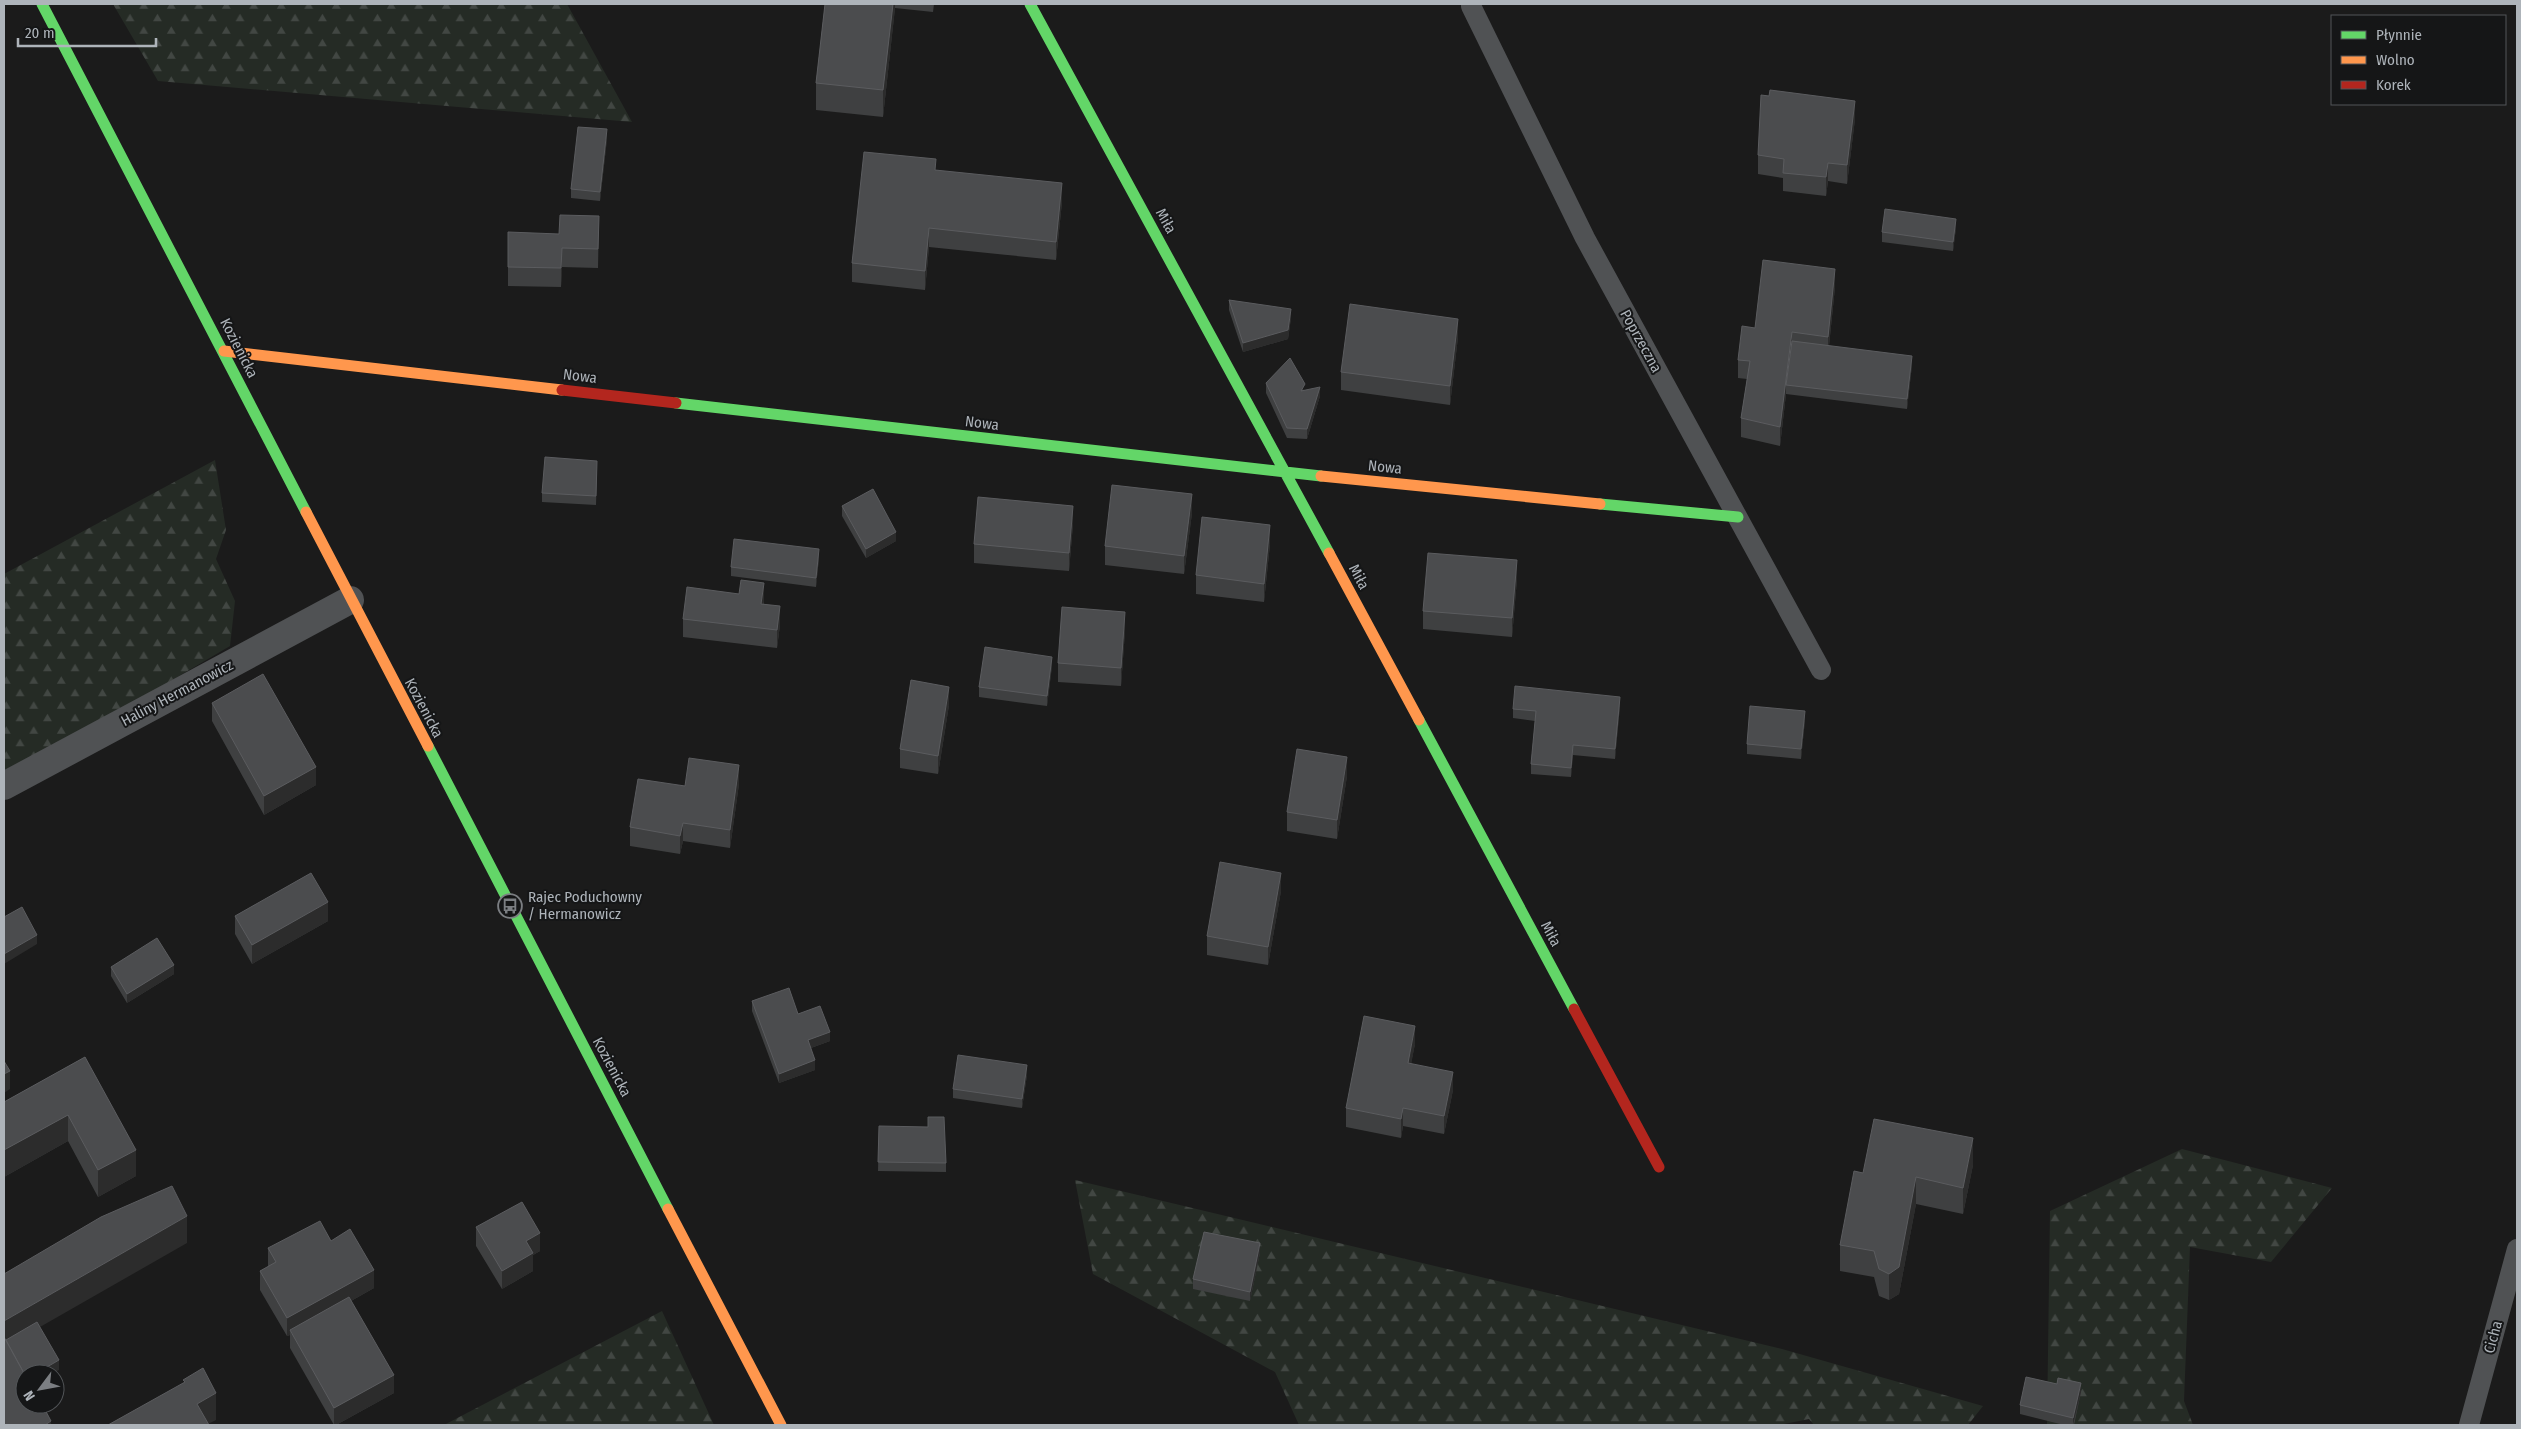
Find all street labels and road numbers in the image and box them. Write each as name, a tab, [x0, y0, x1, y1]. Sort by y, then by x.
street label: Miła	[1152, 205, 1180, 237]
street label: Poprzeczna	[1616, 306, 1666, 376]
street label: Kozienicka	[216, 315, 262, 381]
street label: Nowa	[562, 365, 598, 387]
street label: Nowa	[964, 412, 1000, 434]
street label: Nowa	[1367, 456, 1403, 478]
street label: Miła	[1345, 561, 1373, 593]
street label: Haliny Hermanowicz	[118, 656, 236, 730]
street label: Kozienicka	[401, 675, 447, 741]
street label: Miła	[1537, 918, 1565, 950]
street label: Kozienicka	[589, 1034, 635, 1100]
street label: Cicha	[2480, 1319, 2506, 1355]

